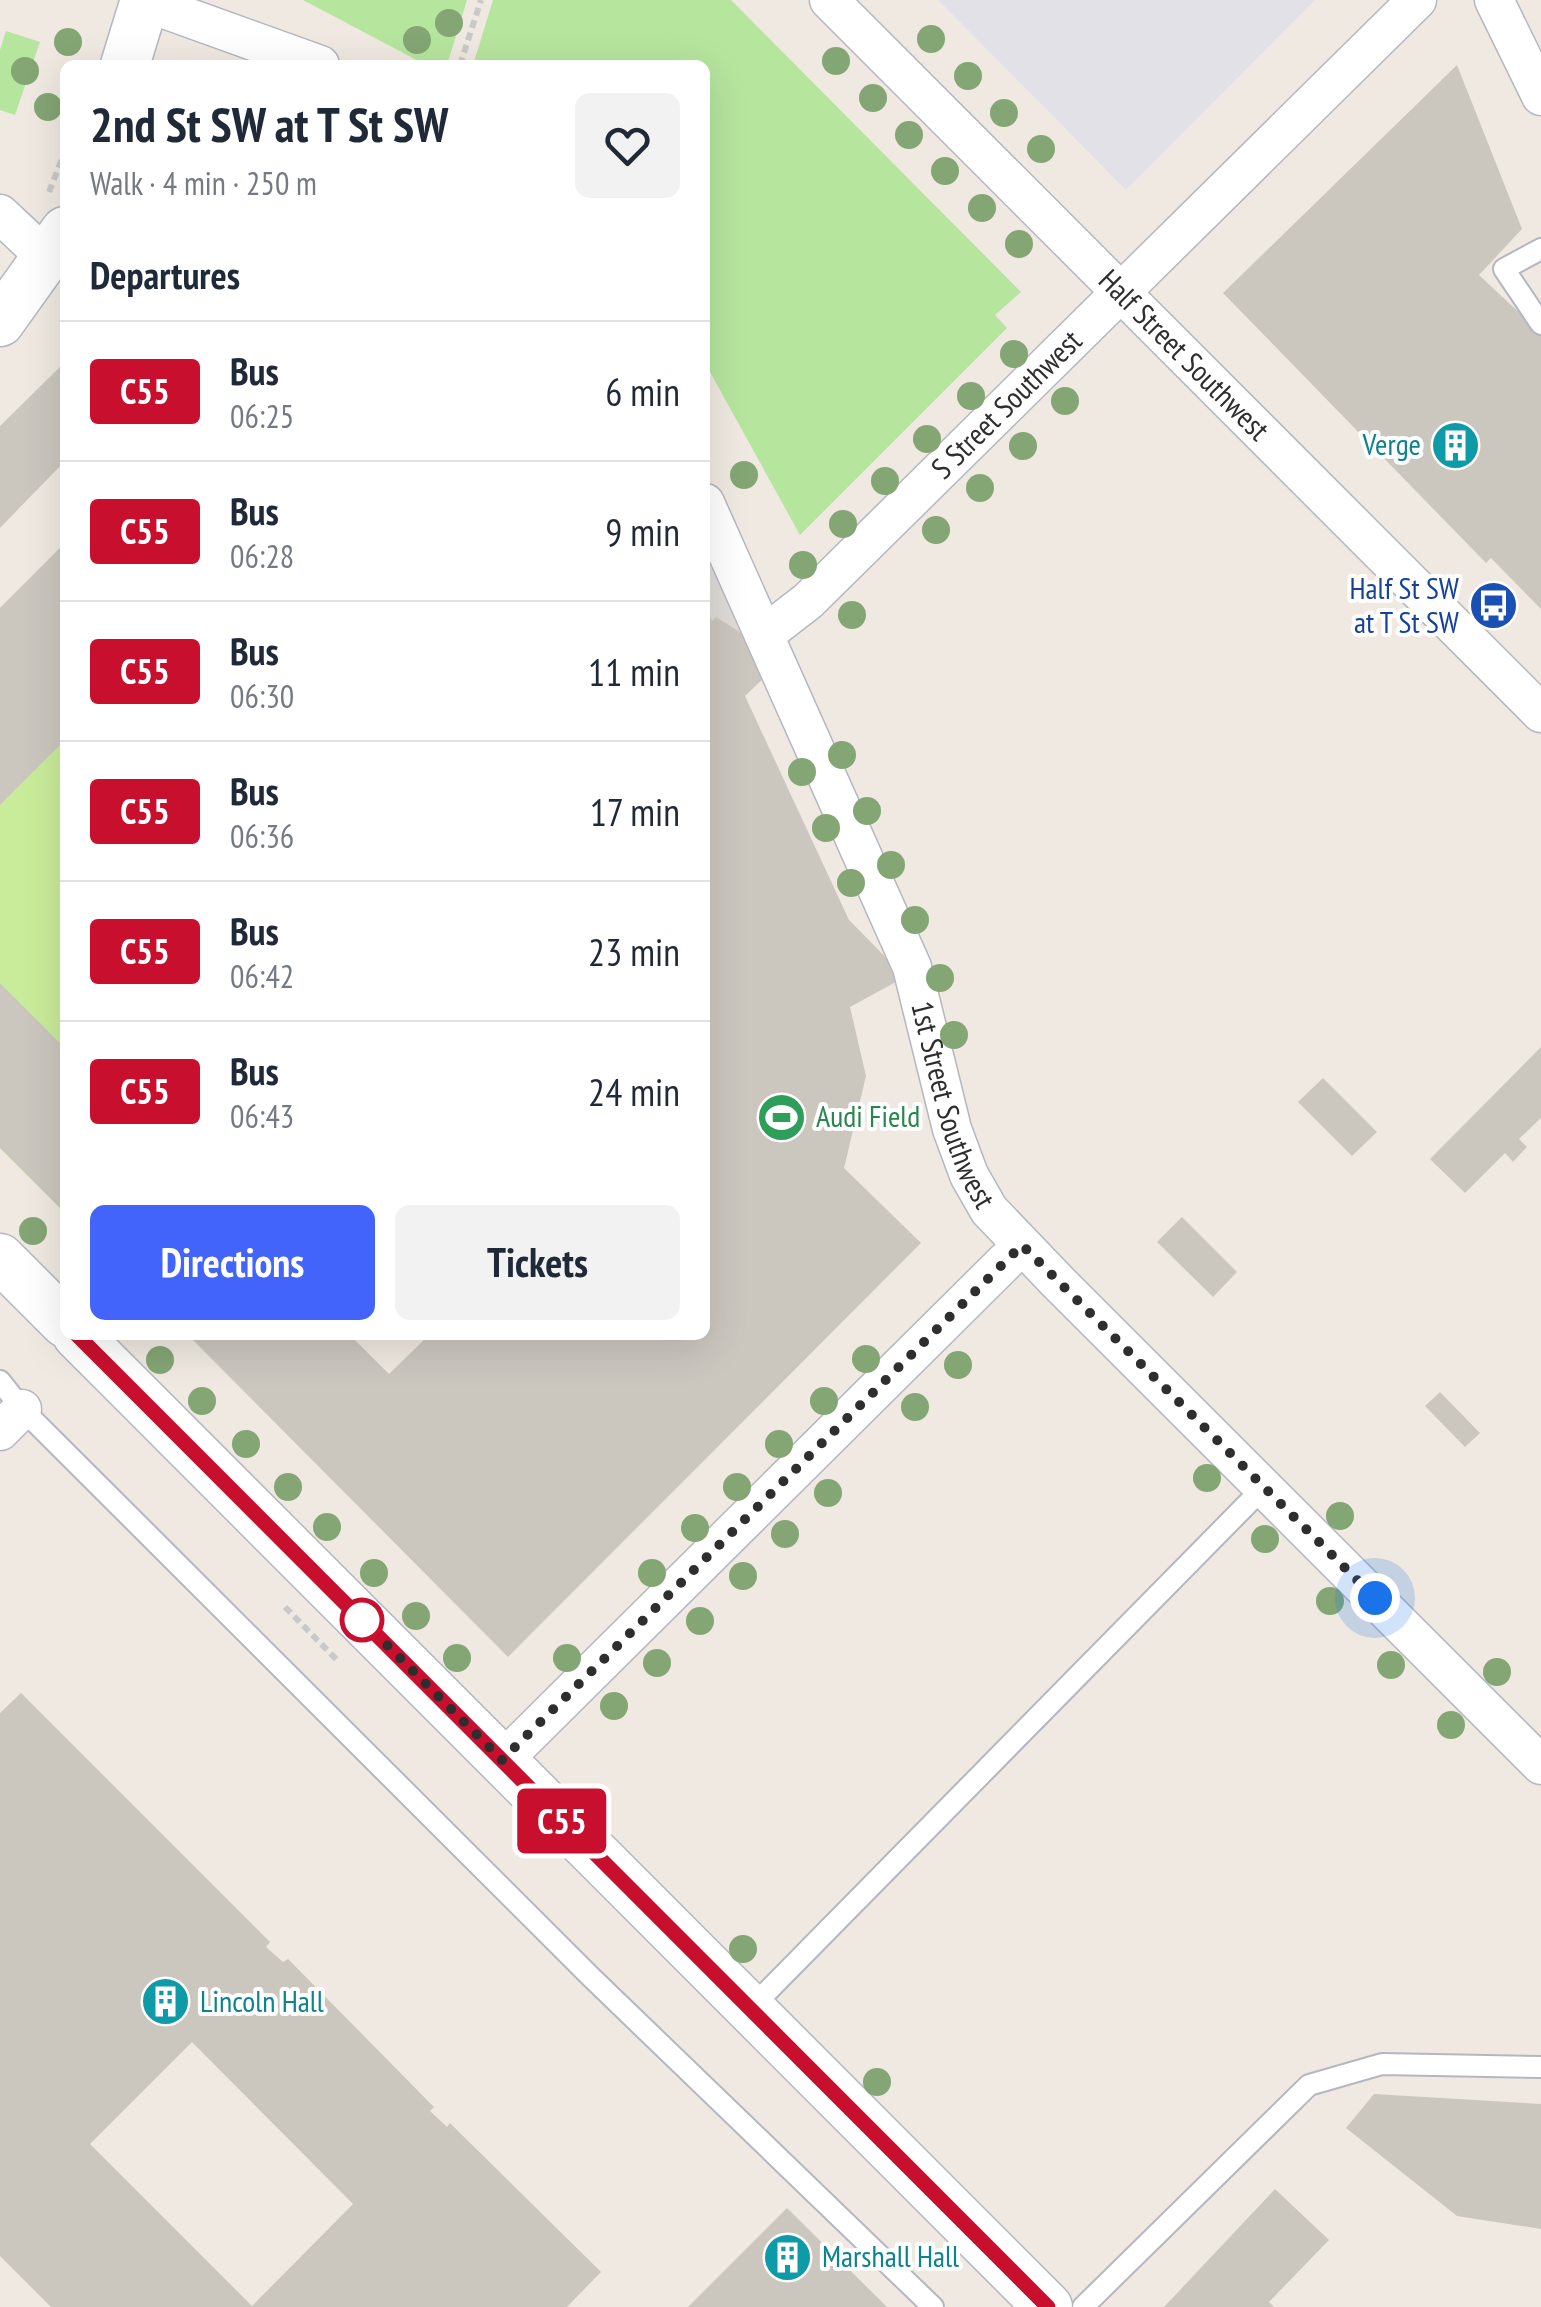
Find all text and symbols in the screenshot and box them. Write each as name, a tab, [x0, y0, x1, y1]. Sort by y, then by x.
text: 2nd St SW at T St SW	[90, 93, 448, 155]
button: heart	[575, 93, 680, 198]
text: Walk · 4 min · 250 m	[90, 162, 317, 204]
text: Departures	[90, 250, 240, 299]
street label: Half Street Southwest	[1091, 260, 1279, 448]
street label: S Street Southwest	[922, 320, 1090, 486]
text: Bus	[230, 346, 279, 395]
text: 6 min	[605, 367, 680, 416]
text: C55	[120, 368, 170, 414]
text: 06:25	[230, 395, 294, 437]
building icon: Verge	[1430, 419, 1482, 471]
place label: Verge	[1362, 424, 1421, 463]
text: Bus	[230, 486, 279, 535]
text: 9 min	[605, 507, 680, 556]
text: C55	[120, 508, 170, 554]
text: 06:28	[230, 535, 294, 577]
place label: Half St SW at T St SW	[1349, 568, 1459, 641]
bus stop icon: Half St SW at T St SW	[1468, 580, 1520, 632]
text: Bus	[230, 626, 279, 675]
text: 11 min	[588, 647, 680, 696]
text: C55	[120, 648, 170, 694]
text: 06:30	[230, 675, 294, 717]
text: Bus	[230, 766, 279, 815]
text: 17 min	[590, 787, 680, 836]
text: C55	[120, 788, 170, 834]
text: 06:36	[230, 815, 294, 857]
text: Bus	[230, 906, 279, 955]
text: 23 min	[588, 927, 680, 976]
text: C55	[120, 928, 170, 974]
text: 06:42	[230, 955, 294, 997]
street label: 1st Street Southwest	[903, 997, 1005, 1216]
text: Bus	[230, 1046, 279, 1095]
text: 24 min	[588, 1067, 680, 1116]
text: C55	[120, 1068, 170, 1114]
sports icon: Audi Field	[755, 1091, 807, 1143]
text: 06:43	[230, 1095, 294, 1137]
place label: Audi Field	[816, 1096, 920, 1135]
button: Directions	[90, 1205, 375, 1320]
button: Tickets	[395, 1205, 680, 1320]
your location	[1350, 1573, 1400, 1623]
unlabelled marker	[341, 1599, 383, 1641]
line badge: C55	[504, 1788, 620, 1854]
text: C55	[537, 1798, 587, 1844]
building icon: Lincoln Hall	[139, 1976, 191, 2028]
place label: Lincoln Hall	[200, 1981, 324, 2020]
building icon: Marshall Hall	[761, 2231, 813, 2283]
place label: Marshall Hall	[822, 2236, 959, 2275]

